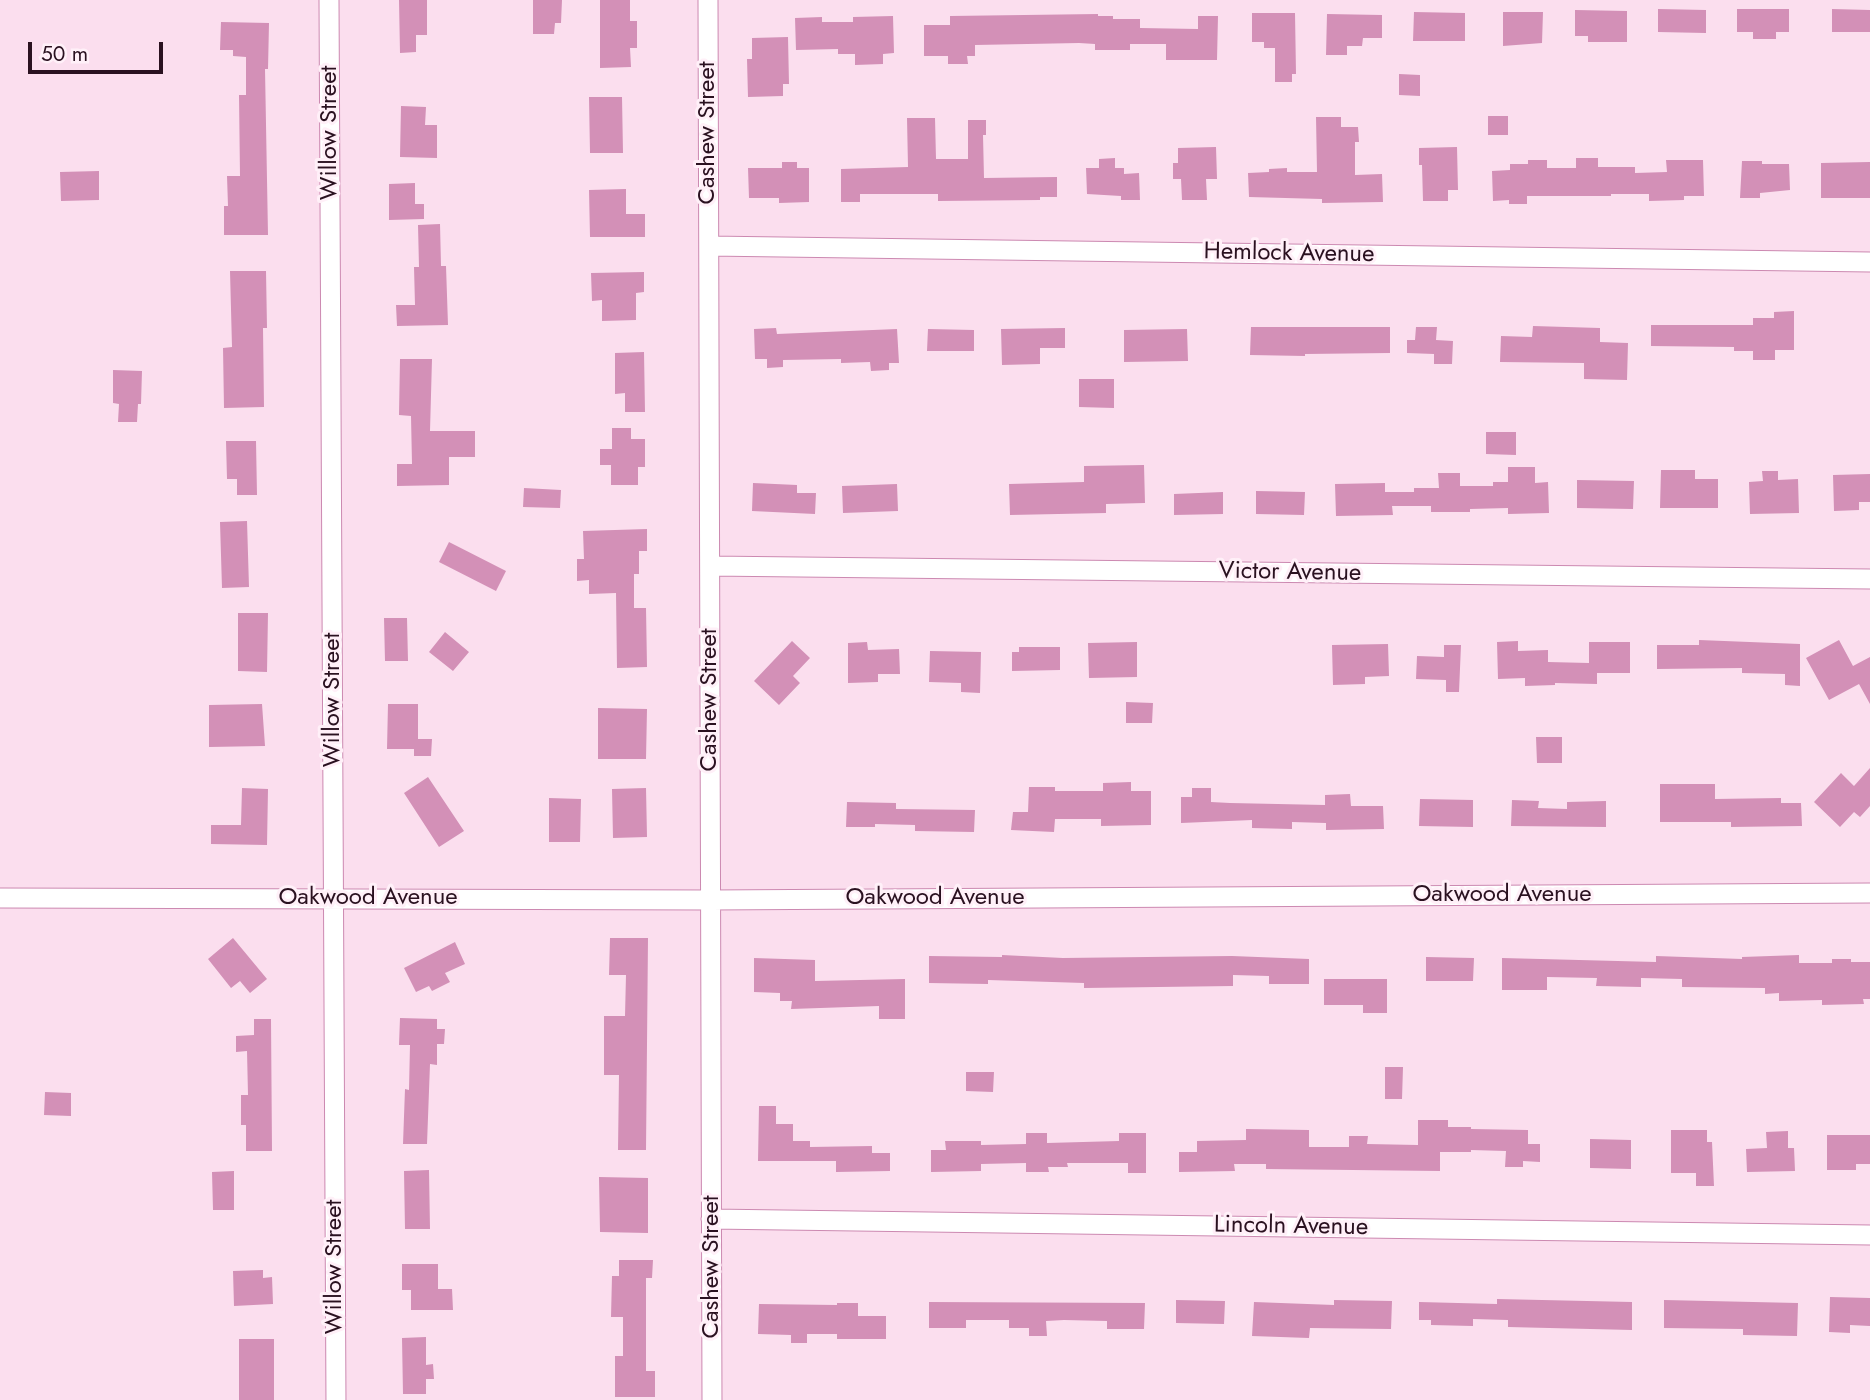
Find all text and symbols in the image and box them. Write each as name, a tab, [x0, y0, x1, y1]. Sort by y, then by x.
scale bar	[32, 28, 166, 72]
text: 50 m	[41, 39, 88, 69]
street label: Cashew Street	[694, 61, 722, 205]
street label: Willow Street	[316, 66, 344, 200]
street label: Hemlock Avenue	[1203, 238, 1375, 270]
street label: Victor Avenue	[1218, 557, 1362, 589]
street label: Cashew Street	[696, 628, 724, 772]
street label: Willow Street	[319, 633, 347, 767]
street label: Oakwood Avenue	[1412, 881, 1592, 909]
street label: Oakwood Avenue	[278, 884, 458, 912]
street label: Oakwood Avenue	[845, 884, 1025, 912]
street label: Cashew Street	[698, 1195, 726, 1339]
street label: Willow Street	[321, 1200, 349, 1334]
street label: Lincoln Avenue	[1214, 1211, 1368, 1243]

